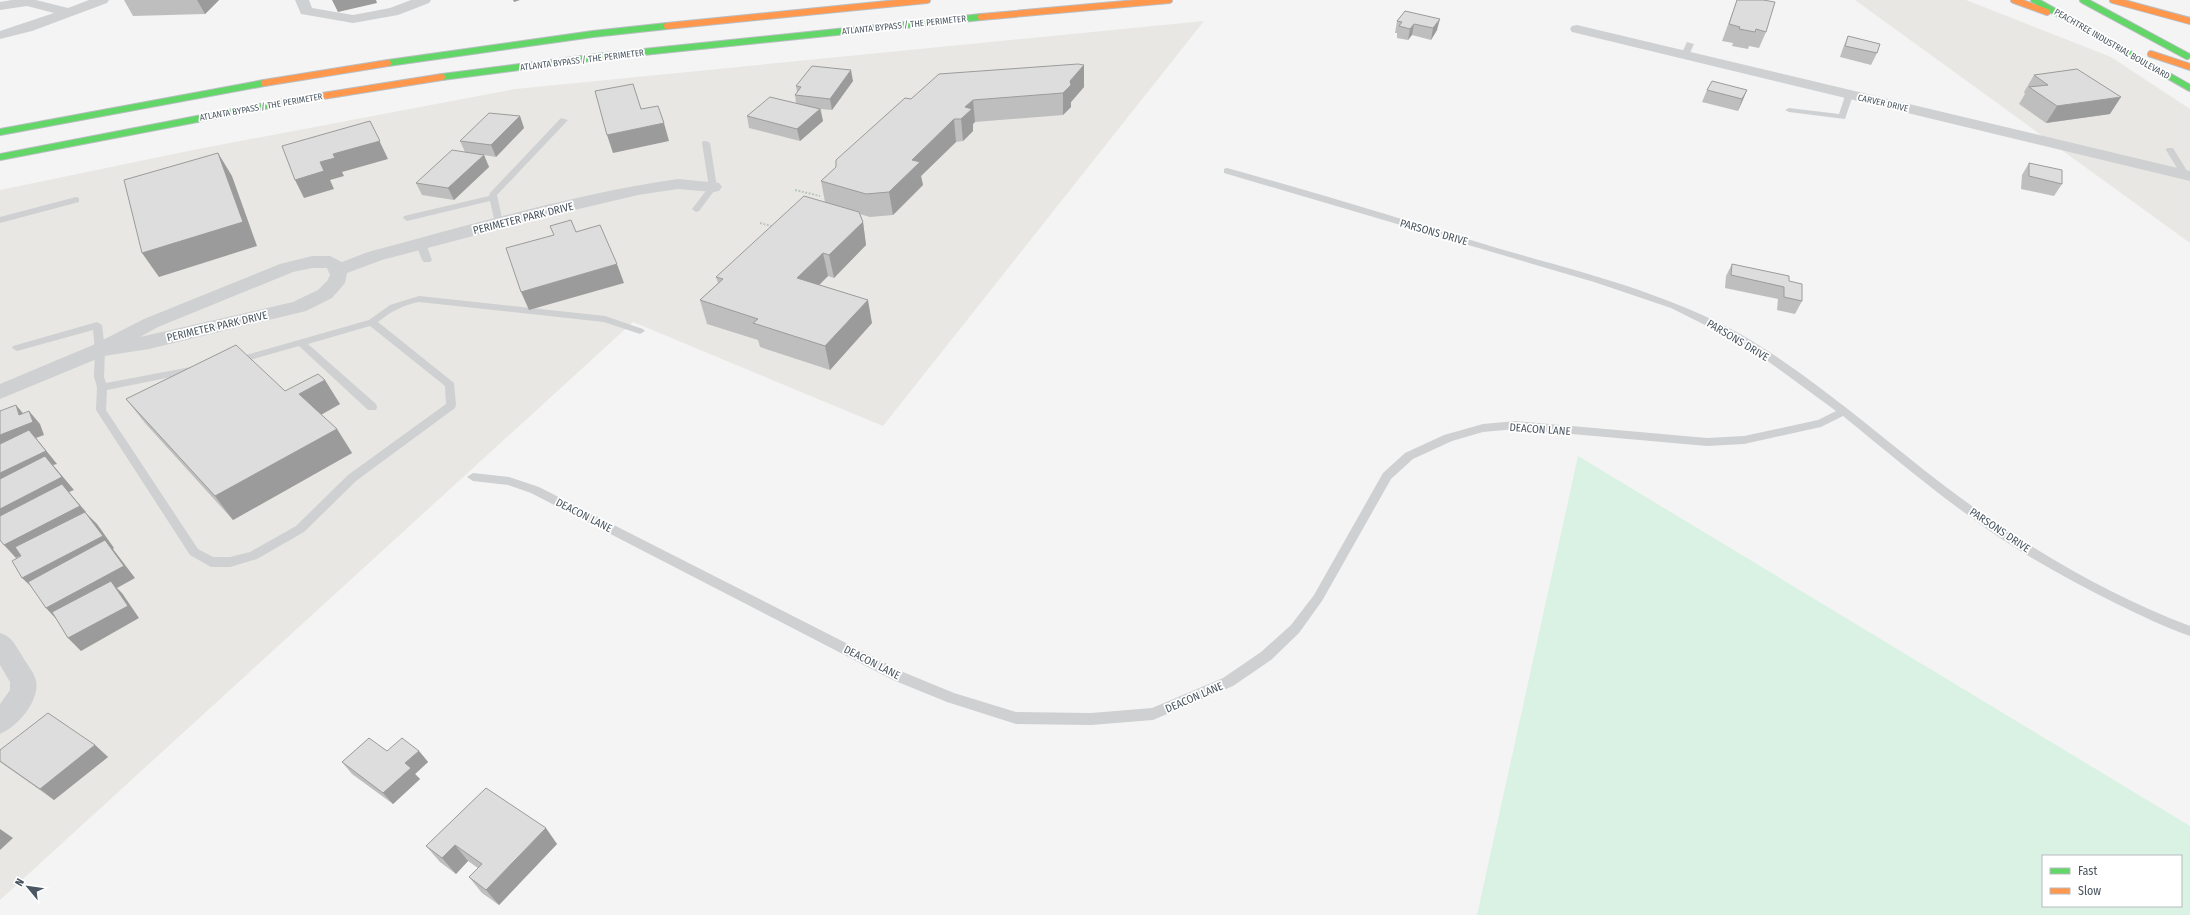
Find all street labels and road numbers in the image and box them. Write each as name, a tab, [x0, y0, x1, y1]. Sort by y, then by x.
street label: PEACHTREE INDUSTRIAL BOULEVARD	[2053, 7, 2171, 81]
street label: ATLANTA BYPASS / THE PERIMETER	[842, 14, 967, 36]
street label: ATLANTA BYPASS / THE PERIMETER	[520, 47, 645, 73]
street label: ATLANTA BYPASS / THE PERIMETER	[199, 91, 323, 123]
street label: CARVER DRIVE	[1857, 92, 1909, 114]
street label: PERIMETER PARK DRIVE	[472, 200, 575, 237]
street label: PARSONS DRIVE	[1398, 217, 1469, 248]
street label: PERIMETER PARK DRIVE	[166, 309, 269, 344]
street label: PARSONS DRIVE	[1704, 317, 1771, 364]
street label: DEACON LANE	[1509, 421, 1571, 438]
street label: DEACON LANE	[554, 496, 614, 535]
street label: PARSONS DRIVE	[1967, 505, 2032, 555]
street label: DEACON LANE	[842, 643, 902, 682]
street label: DEACON LANE	[1163, 680, 1225, 715]

